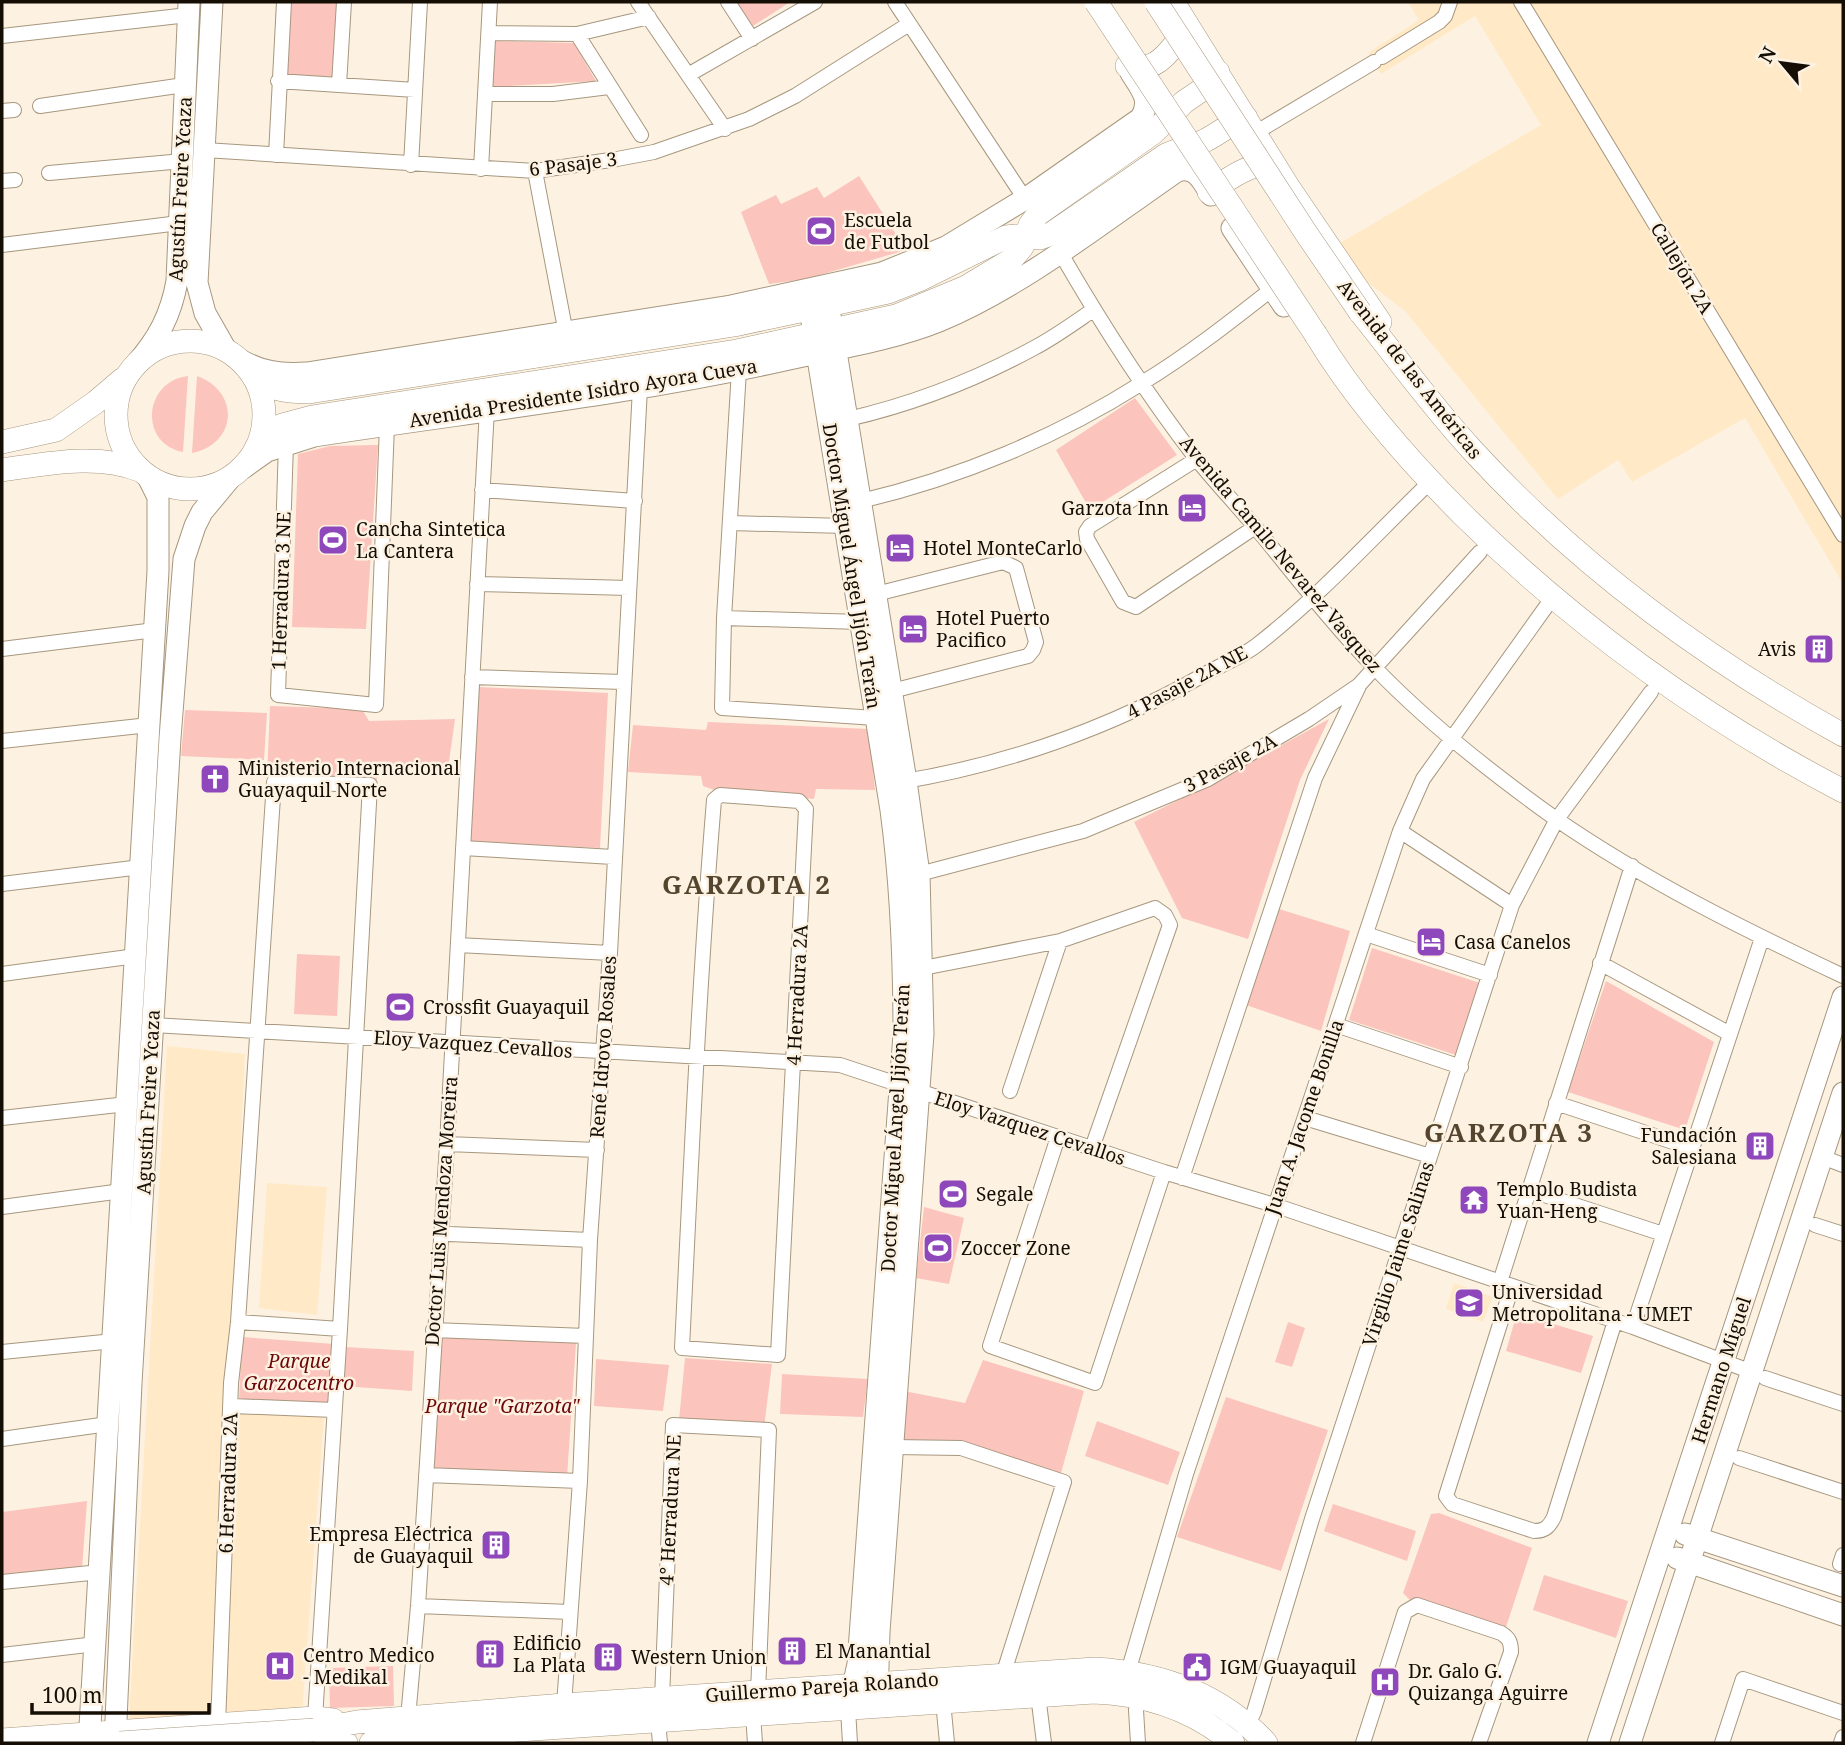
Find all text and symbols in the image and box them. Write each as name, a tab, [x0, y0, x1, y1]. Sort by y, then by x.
north arrow	[1747, 28, 1817, 98]
text: N	[1752, 42, 1782, 68]
street label: Agustín Freire Ycaza	[162, 96, 198, 282]
street label: 6 Pasaje 3	[528, 146, 618, 182]
place label: Escuela de Futbol	[844, 207, 929, 255]
sports icon: Escuela de Futbol	[804, 214, 838, 248]
street label: Callejón 2A	[1645, 218, 1720, 319]
street label: Avenida de las Américas	[1332, 274, 1488, 464]
street label: Avenida Presidente Isidro Ayora Cueva	[407, 353, 759, 433]
street label: Doctor Miguel Ángel Jijón Terán	[817, 421, 887, 711]
street label: Avenida Camilo Nevarez Vasquez	[1174, 430, 1388, 678]
hotel icon: Garzota Inn	[1175, 491, 1209, 525]
place label: Garzota Inn	[1061, 495, 1169, 521]
street label: 1 Herradura 3 NE	[265, 511, 297, 671]
place label: Cancha Sintetica La Cantera	[356, 516, 506, 564]
sports icon: Cancha Sintetica La Cantera	[316, 523, 350, 557]
hotel icon: Hotel MonteCarlo	[883, 531, 917, 565]
place label: Hotel MonteCarlo	[923, 535, 1083, 561]
place label: Hotel Puerto Pacifico	[936, 605, 1050, 653]
hotel icon: Hotel Puerto Pacifico	[896, 612, 930, 646]
building icon: Avis	[1802, 632, 1836, 666]
place label: Avis	[1758, 636, 1796, 662]
street label: 4 Pasaje 2A NE	[1122, 639, 1252, 725]
street label: 3 Pasaje 2A	[1179, 727, 1282, 798]
place label: Ministerio Internacional Guayaquil Norte	[238, 755, 460, 803]
church icon: Ministerio Internacional Guayaquil Norte	[198, 762, 232, 796]
district label: GARZOTA 2	[662, 866, 832, 902]
street label: 4 Herradura 2A	[780, 923, 814, 1066]
hotel icon: Casa Canelos	[1414, 925, 1448, 959]
place label: Casa Canelos	[1454, 929, 1571, 955]
street label: René Idrovo Rosales	[584, 955, 622, 1139]
street label: Doctor Miguel Ángel Jijón Terán	[874, 983, 916, 1273]
sports icon: Crossfit Guayaquil	[383, 990, 417, 1024]
place label: Crossfit Guayaquil	[423, 994, 589, 1020]
street label: Agustín Freire Ycaza	[130, 1009, 166, 1195]
street label: Juan A. Jacome Bonilla	[1258, 1016, 1350, 1219]
street label: Eloy Vazquez Cevallos	[373, 1024, 573, 1064]
street label: Doctor Luis Mendoza Moreira	[419, 1075, 463, 1347]
street label: Eloy Vazquez Cevallos	[931, 1085, 1129, 1171]
district label: GARZOTA 3	[1424, 1114, 1594, 1150]
place label: Fundación Salesiana	[1640, 1122, 1737, 1170]
building icon: Fundación Salesiana	[1743, 1129, 1777, 1163]
street label: Virgilio Jaime Salinas	[1356, 1158, 1440, 1350]
place label: Templo Budista Yuan-Heng	[1496, 1176, 1637, 1224]
sports icon: Segale	[936, 1177, 970, 1211]
place label: Segale	[976, 1181, 1033, 1207]
temple icon: Templo Budista Yuan-Heng	[1457, 1183, 1491, 1217]
sports icon: Zoccer Zone	[921, 1231, 955, 1265]
place label: Zoccer Zone	[961, 1235, 1071, 1261]
place label: Universidad Metropolitana - UMET	[1492, 1279, 1693, 1327]
school or university icon: Universidad Metropolitana - UMET	[1452, 1286, 1486, 1320]
street label: Hermano Miguel	[1685, 1293, 1757, 1447]
park label: Parque Garzocentro	[244, 1348, 354, 1396]
park label: Parque "Garzota"	[424, 1393, 580, 1419]
street label: 6 Herradura 2A	[213, 1412, 243, 1554]
street label: 4° Herradura NE	[653, 1434, 687, 1586]
place label: Empresa Eléctrica de Guayaquil	[309, 1521, 473, 1569]
building icon: Empresa Eléctrica de Guayaquil	[479, 1528, 513, 1562]
place label: Edificio La Plata	[513, 1630, 586, 1678]
building icon: El Manantial	[775, 1634, 809, 1668]
building icon: Edificio La Plata	[473, 1637, 507, 1671]
place label: El Manantial	[815, 1638, 931, 1664]
building icon: Western Union	[591, 1640, 625, 1674]
place label: Centro Medico - Medikal	[303, 1642, 435, 1690]
place label: Western Union	[631, 1644, 767, 1670]
hospital icon: Centro Medico - Medikal	[263, 1649, 297, 1683]
public building icon: IGM Guayaquil	[1180, 1650, 1214, 1684]
place label: IGM Guayaquil	[1220, 1654, 1356, 1680]
place label: Dr. Galo G. Quizanga Aguirre	[1408, 1658, 1568, 1706]
hospital icon: Dr. Galo G. Quizanga Aguirre	[1368, 1665, 1402, 1699]
street label: Guillermo Pareja Rolando	[704, 1666, 940, 1708]
scale bar	[32, 1672, 208, 1716]
text: 100 m	[42, 1681, 103, 1709]

